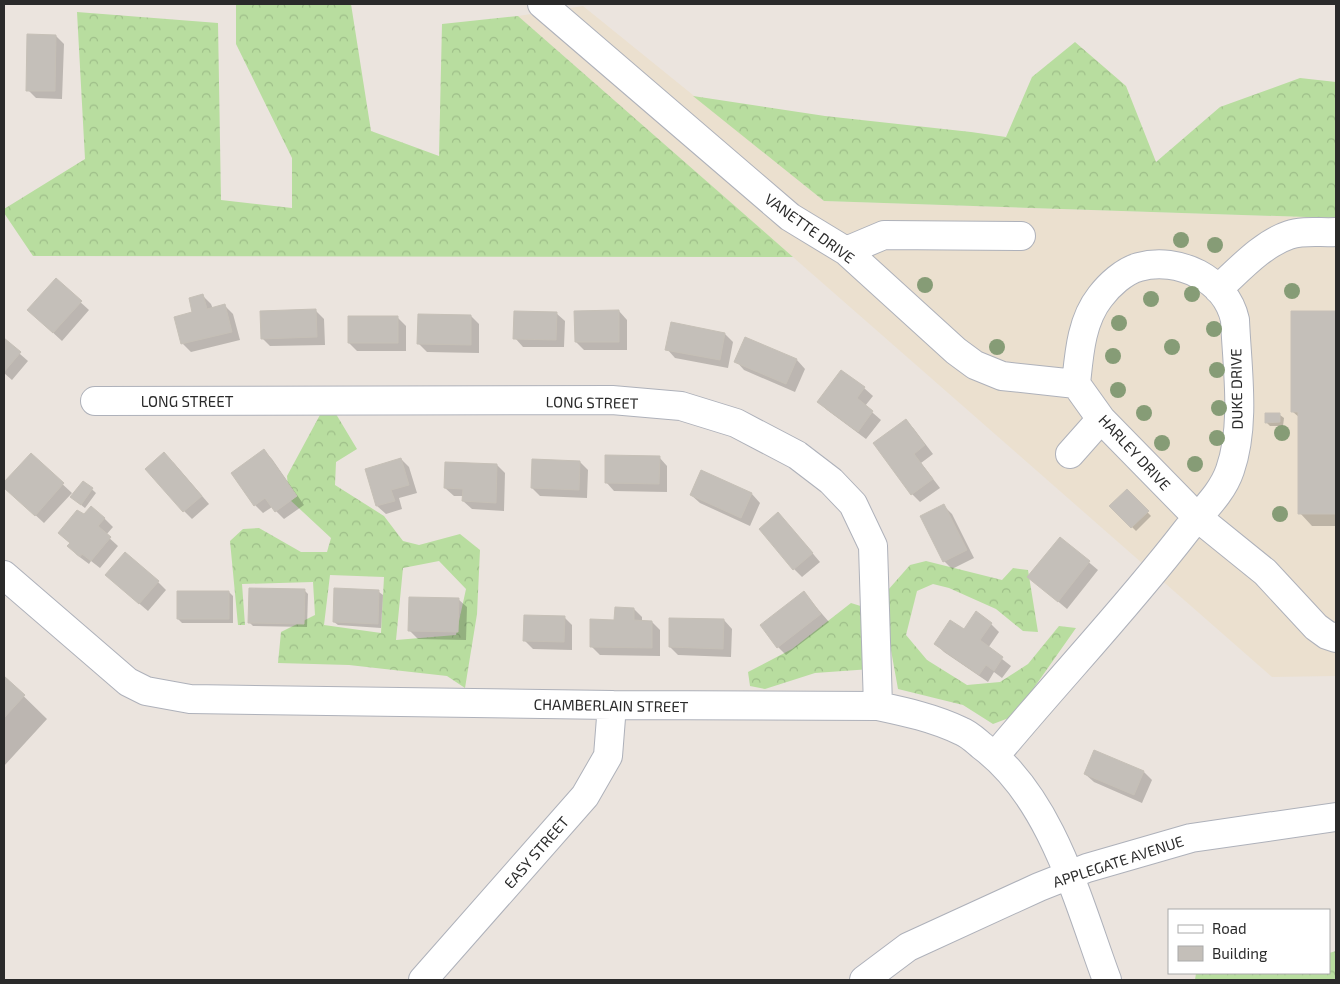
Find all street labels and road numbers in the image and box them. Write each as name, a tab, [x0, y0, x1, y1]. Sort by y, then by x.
street label: VANETTE DRIVE	[762, 189, 858, 267]
street label: DUKE DRIVE	[1226, 348, 1246, 430]
street label: LONG STREET	[141, 392, 234, 410]
street label: LONG STREET	[545, 392, 639, 412]
street label: HARLEY DRIVE	[1095, 410, 1175, 494]
street label: CHAMBERLAIN STREET	[533, 695, 689, 715]
street label: EASY STREET	[500, 812, 572, 892]
street label: APPLEGATE AVENUE	[1050, 831, 1186, 891]

